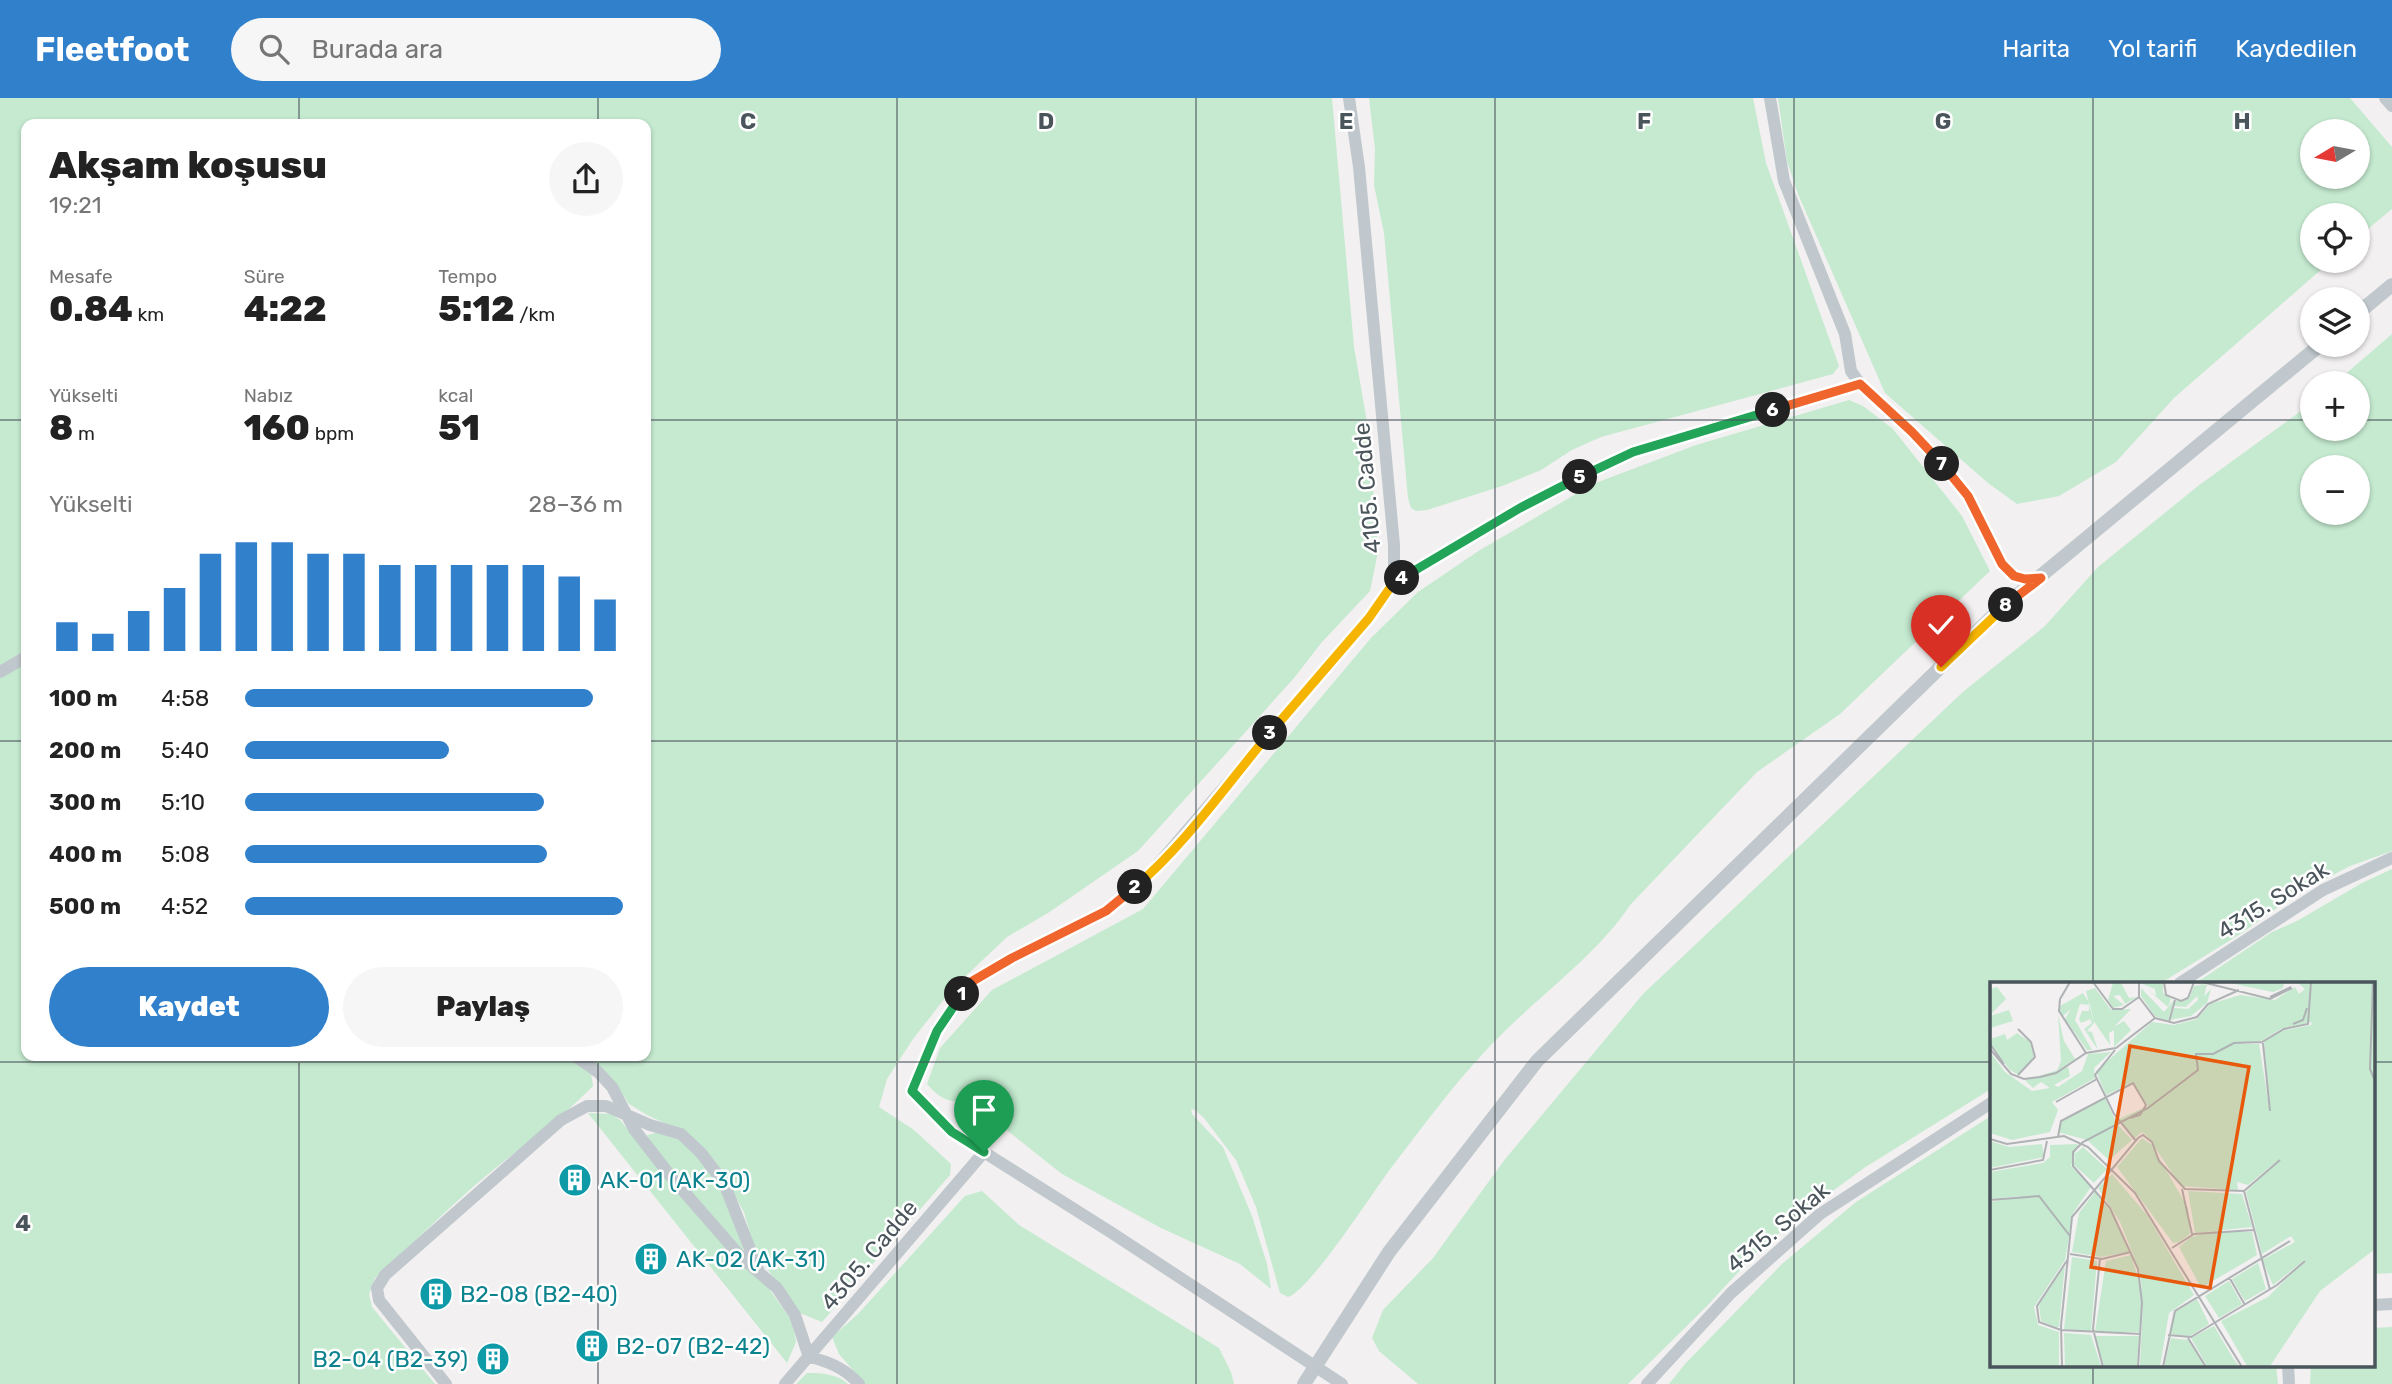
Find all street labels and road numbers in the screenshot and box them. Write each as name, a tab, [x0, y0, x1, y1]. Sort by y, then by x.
street label: 4105. Cadde	[1347, 421, 1387, 555]
street label: 4315. Sokak	[2212, 855, 2334, 945]
street label: 4315. Sokak	[1721, 1176, 1835, 1278]
street label: 4305. Cadde	[815, 1194, 923, 1316]

